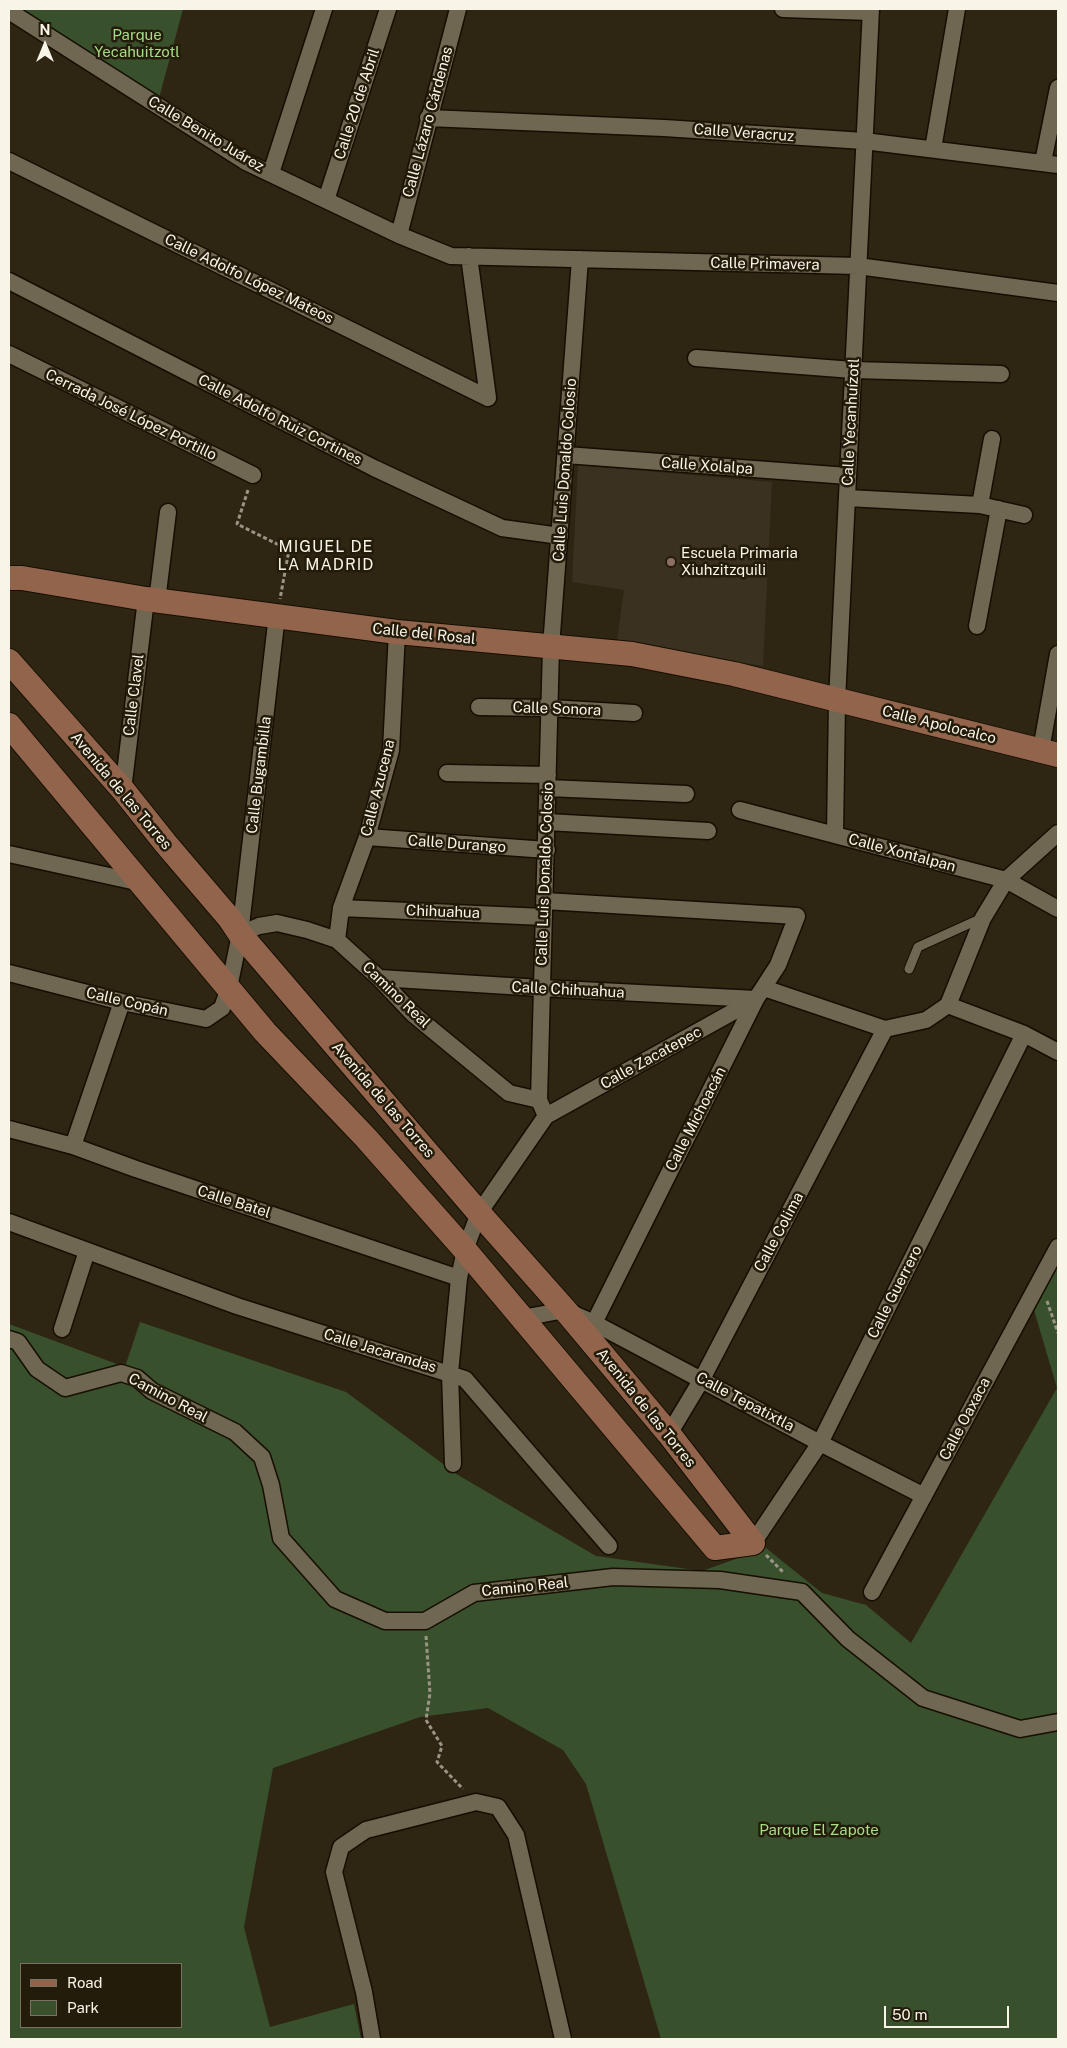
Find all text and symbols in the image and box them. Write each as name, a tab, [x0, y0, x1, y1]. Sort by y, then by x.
north arrow	[20, 20, 70, 70]
text: N	[40, 22, 50, 38]
park label: Parque Yecahuitzotl	[94, 26, 180, 61]
street label: Calle Lázaro Cárdenas	[399, 45, 457, 199]
street label: Calle 20 de Abril	[331, 46, 383, 162]
street label: Calle Benito Juárez	[145, 92, 267, 176]
street label: Calle Veracruz	[693, 121, 795, 145]
street label: Calle Adolfo López Mateos	[162, 230, 336, 328]
street label: Calle Primavera	[710, 254, 820, 274]
street label: Calle Yecanhuízotl	[839, 358, 863, 486]
street label: Cerrada José López Portillo	[42, 366, 220, 464]
street label: Calle Adolfo Ruiz Cortines	[195, 371, 365, 469]
street label: Calle Luis Donaldo Colosio	[550, 378, 580, 562]
street label: Calle Xolalpa	[661, 454, 753, 478]
district label: MIGUEL DE LA MADRID	[276, 537, 376, 575]
place label: Escuela Primaria Xiuhzitzquili	[681, 544, 798, 579]
marker: Escuela Primaria Xiuhzitzquili	[665, 556, 677, 568]
street label: Calle del Rosal	[372, 620, 476, 648]
street label: Calle Clavel	[120, 653, 148, 737]
street label: Calle Sonora	[512, 698, 602, 720]
street label: Calle Apolocalco	[880, 702, 998, 748]
street label: Calle Bugambilla	[243, 715, 275, 835]
street label: Avenida de las Torres	[67, 729, 175, 853]
street label: Calle Azucena	[357, 738, 399, 838]
street label: Calle Luis Donaldo Colosio	[533, 782, 557, 966]
street label: Calle Xontalpan	[846, 830, 958, 876]
street label: Calle Durango	[407, 832, 507, 856]
street label: Chihuahua	[406, 902, 480, 922]
street label: Camino Real	[358, 958, 434, 1032]
street label: Calle Chihuahua	[511, 978, 625, 1002]
street label: Calle Copán	[84, 984, 170, 1020]
street label: Calle Zacatepec	[597, 1023, 705, 1093]
street label: Avenida de las Torres	[328, 1038, 438, 1162]
street label: Calle Michoacán	[662, 1064, 730, 1174]
street label: Calle Batel	[195, 1182, 273, 1222]
street label: Calle Colima	[751, 1189, 807, 1275]
street label: Calle Guerrero	[864, 1243, 926, 1341]
street label: Calle Jacarandas	[321, 1325, 439, 1377]
street label: Avenida de las Torres	[592, 1345, 700, 1471]
street label: Calle Tepatixtla	[693, 1369, 797, 1435]
street label: Camino Real	[125, 1370, 211, 1426]
street label: Calle Oaxaca	[936, 1375, 994, 1463]
street label: Camino Real	[481, 1573, 569, 1601]
park label: Parque El Zapote	[759, 1821, 879, 1839]
legend	[20, 1963, 182, 2028]
text: Road	[67, 1974, 103, 1991]
scale bar	[887, 1996, 1012, 2028]
text: Park	[67, 1999, 99, 2016]
text: 50 m	[892, 2006, 927, 2023]

